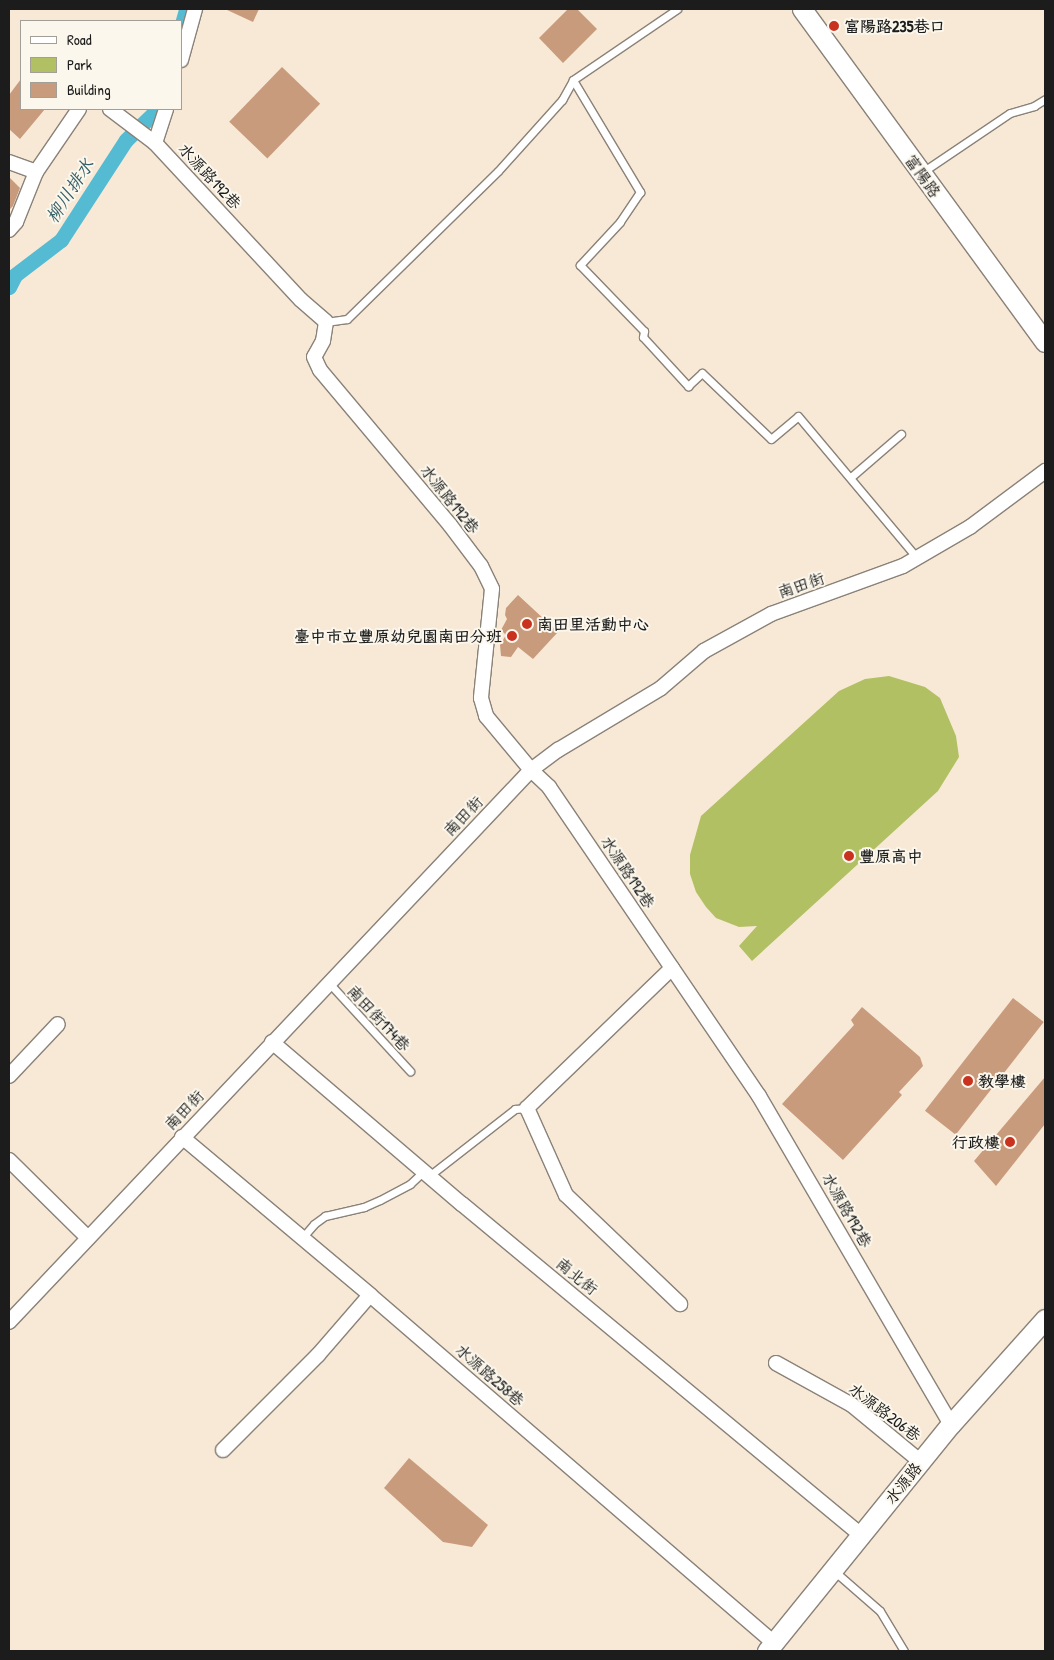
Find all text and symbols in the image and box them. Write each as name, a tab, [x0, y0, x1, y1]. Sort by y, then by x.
place label: 富陽路235巷口	[844, 16, 945, 36]
legend	[20, 20, 182, 110]
marker: 富陽路235巷口	[828, 20, 840, 32]
text: Road	[67, 29, 92, 50]
text: Park	[67, 54, 92, 75]
text: Building	[67, 79, 111, 100]
street label: 水源路192巷	[175, 139, 245, 213]
street label: 富陽路	[901, 151, 945, 201]
water label: 柳川排水	[41, 155, 99, 227]
street label: 水源路192巷	[416, 461, 484, 537]
street label: 南田街	[775, 568, 827, 602]
place label: 南田里活動中心	[537, 614, 649, 634]
marker: 南田里活動中心	[521, 618, 533, 630]
place label: 臺中市立豐原幼兒園南田分班	[294, 626, 502, 646]
marker: 臺中市立豐原幼兒園南田分班	[506, 630, 518, 642]
street label: 南田街	[439, 792, 487, 840]
street label: 水源路192巷	[597, 832, 659, 912]
place label: 豐原高中	[859, 846, 923, 866]
marker: 豐原高中	[843, 850, 855, 862]
street label: 南田街174巷	[343, 981, 415, 1055]
place label: 教學樓	[978, 1071, 1026, 1091]
marker: 教學樓	[962, 1075, 974, 1087]
street label: 南田街	[160, 1086, 208, 1134]
place label: 行政樓	[952, 1132, 1000, 1152]
marker: 行政樓	[1004, 1136, 1016, 1148]
street label: 水源路192巷	[818, 1169, 876, 1251]
street label: 南北街	[552, 1253, 602, 1299]
street label: 水源路258巷	[452, 1340, 528, 1410]
street label: 水源路206巷	[845, 1379, 925, 1445]
street label: 水源路	[880, 1458, 926, 1508]

